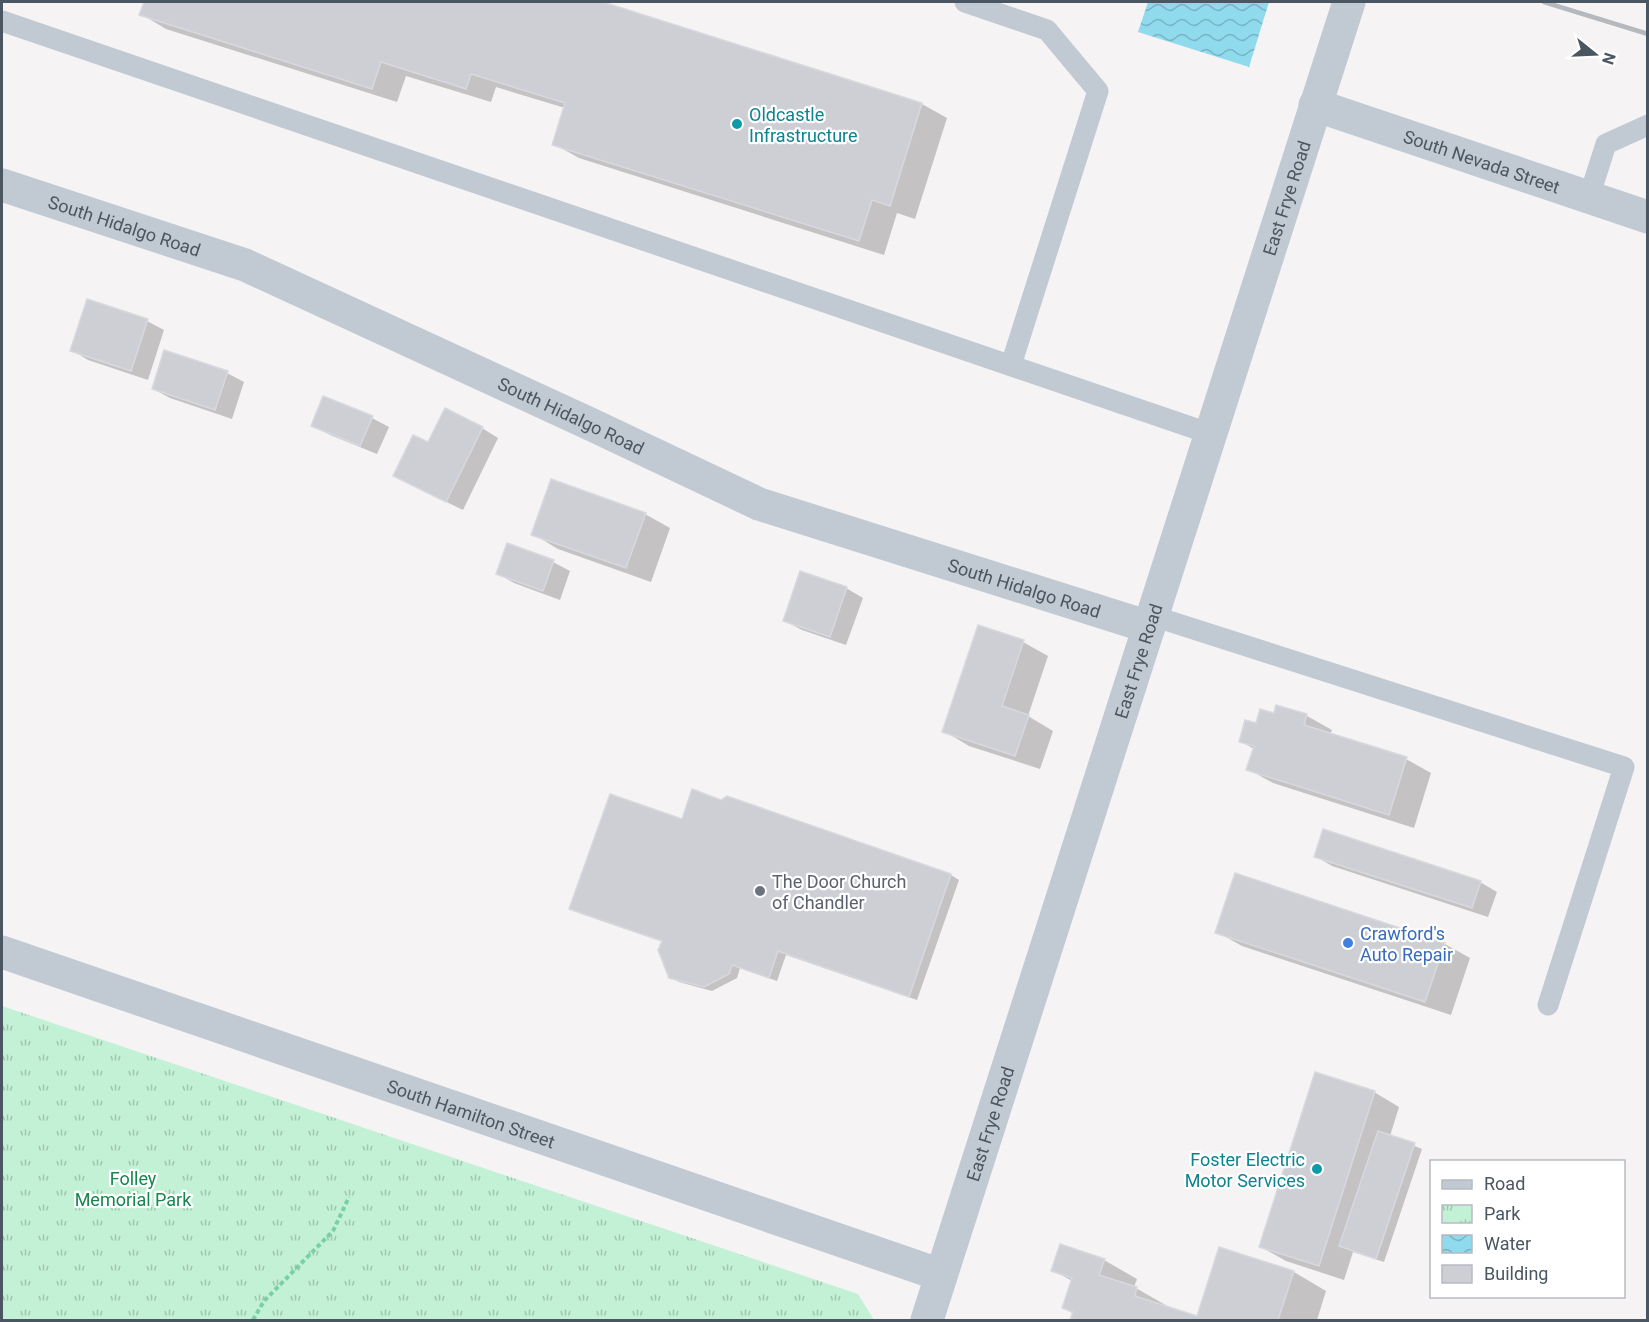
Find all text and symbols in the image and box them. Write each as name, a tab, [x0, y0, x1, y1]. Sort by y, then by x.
north arrow	[1565, 24, 1625, 84]
text: N	[1598, 50, 1620, 67]
place label: Oldcastle Infrastructure	[749, 104, 858, 146]
marker: Oldcastle Infrastructure	[730, 117, 744, 131]
street label: South Nevada Street	[1401, 125, 1563, 197]
street label: East Frye Road	[1258, 138, 1314, 258]
street label: South Hidalgo Road	[46, 191, 203, 260]
street label: South Hidalgo Road	[495, 372, 648, 459]
street label: South Hidalgo Road	[945, 554, 1103, 622]
street label: East Frye Road	[1110, 601, 1166, 721]
place label: The Door Church of Chandler	[772, 871, 906, 913]
marker: The Door Church of Chandler	[753, 884, 767, 898]
place label: Crawford's Auto Repair	[1360, 923, 1453, 965]
marker: Crawford's Auto Repair	[1341, 936, 1355, 950]
street label: East Frye Road	[962, 1064, 1018, 1184]
street label: South Hamilton Street	[384, 1075, 558, 1152]
place label: Foster Electric Motor Services	[1185, 1149, 1305, 1191]
legend	[1430, 1160, 1625, 1298]
marker: Foster Electric Motor Services	[1310, 1162, 1324, 1176]
park label: Folley Memorial Park	[75, 1168, 192, 1210]
text: Road	[1484, 1173, 1525, 1194]
text: Park	[1484, 1203, 1521, 1224]
text: Water	[1484, 1233, 1531, 1254]
text: Building	[1484, 1263, 1548, 1284]

